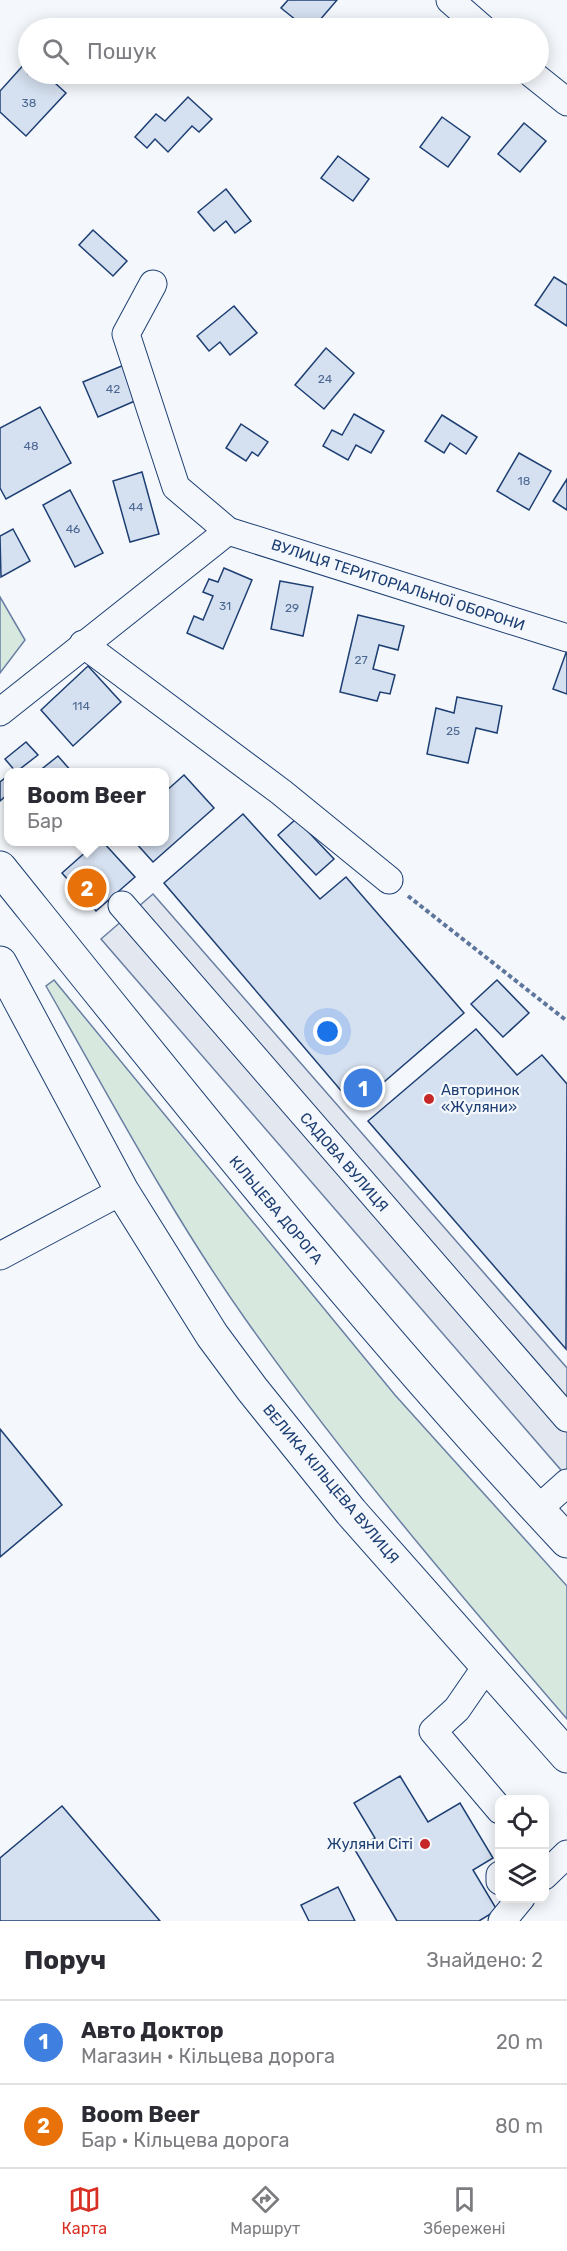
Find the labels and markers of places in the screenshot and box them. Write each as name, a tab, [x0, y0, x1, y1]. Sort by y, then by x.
pin: 2	[68, 866, 106, 910]
pin: 1	[344, 1066, 382, 1110]
place label: Авторинок «Жуляни»	[441, 1081, 520, 1116]
marker: Авторинок «Жуляни»	[422, 1092, 436, 1106]
place label: Жуляни Сіті	[327, 1835, 413, 1853]
marker: Жуляни Сіті	[418, 1837, 432, 1851]

